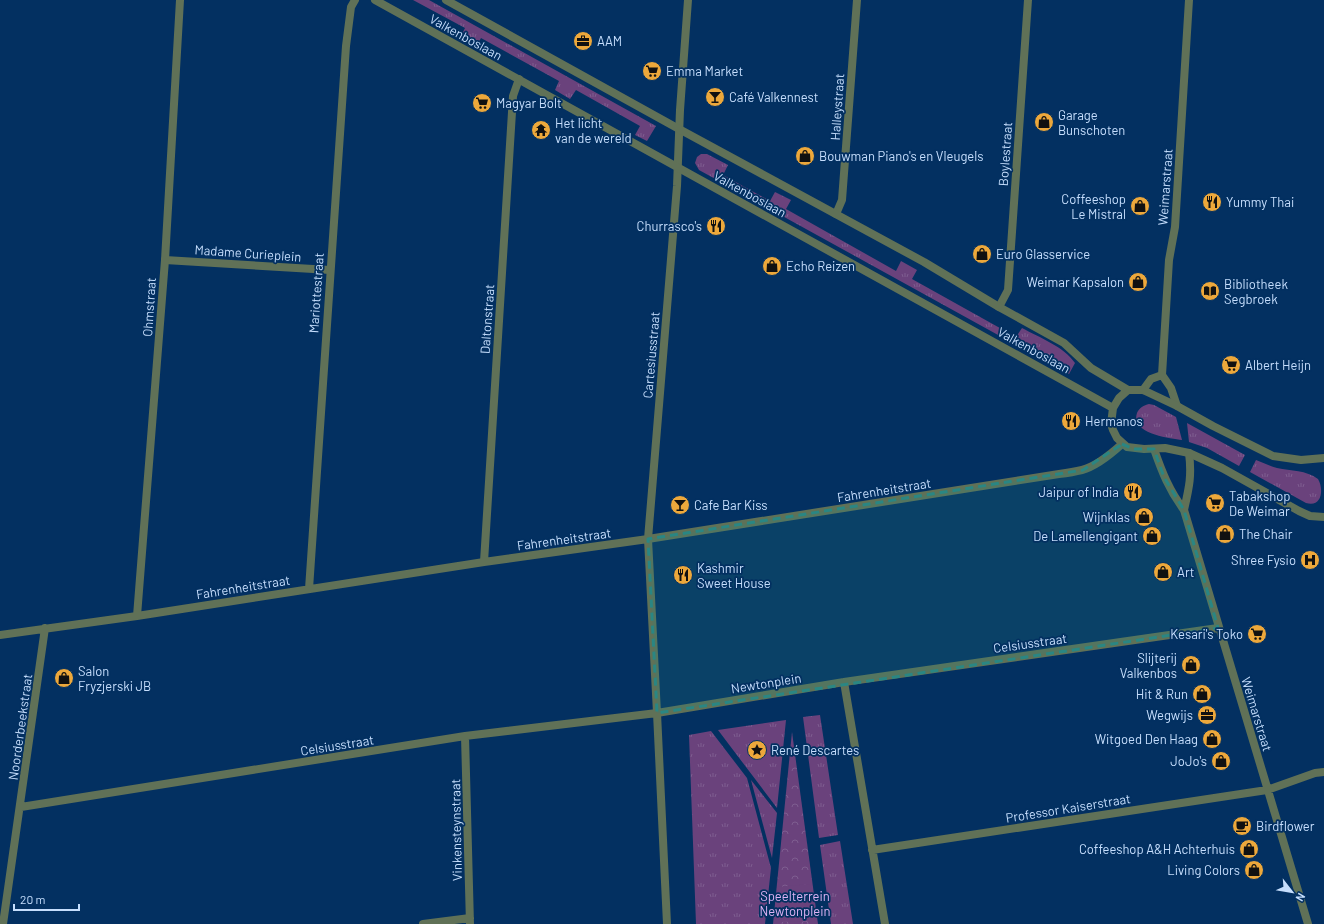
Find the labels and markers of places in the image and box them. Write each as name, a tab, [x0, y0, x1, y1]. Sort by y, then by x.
office icon: AAM	[572, 30, 594, 52]
place label: AAM	[597, 33, 622, 49]
supermarket icon: Emma Market	[641, 60, 663, 82]
place label: Emma Market	[666, 63, 743, 79]
bar icon: Café Valkennest	[704, 86, 726, 108]
place label: Café Valkennest	[729, 89, 819, 105]
supermarket icon: Magyar Bolt	[471, 92, 493, 114]
place label: Magyar Bolt	[496, 95, 562, 111]
place label: Garage Bunschoten	[1058, 107, 1125, 138]
shop icon: Garage Bunschoten	[1033, 111, 1055, 133]
place label: Het licht van de wereld	[555, 115, 632, 146]
temple icon: Het licht van de wereld	[530, 119, 552, 141]
shop icon: Bouwman Piano's en Vleugels	[794, 145, 816, 167]
place label: Bouwman Piano's en Vleugels	[819, 148, 984, 164]
place label: Coffeeshop Le Mistral	[1061, 191, 1126, 222]
restaurant icon: Yummy Thai	[1201, 191, 1223, 213]
place label: Yummy Thai	[1226, 194, 1294, 210]
shop icon: Coffeeshop Le Mistral	[1129, 195, 1151, 217]
restaurant icon: Churrasco's	[705, 215, 727, 237]
place label: Churrasco's	[637, 218, 702, 234]
shop icon: Euro Glasservice	[971, 243, 993, 265]
place label: Euro Glasservice	[996, 246, 1090, 262]
shop icon: Echo Reizen	[761, 255, 783, 277]
place label: Echo Reizen	[786, 258, 855, 274]
shop icon: Weimar Kapsalon	[1127, 271, 1149, 293]
place label: Weimar Kapsalon	[1027, 274, 1124, 290]
place label: Bibliotheek Segbroek	[1224, 276, 1288, 307]
library icon: Bibliotheek Segbroek	[1199, 280, 1221, 302]
supermarket icon: Albert Heijn	[1220, 354, 1242, 376]
place label: Albert Heijn	[1245, 357, 1311, 373]
restaurant icon: Hermanos	[1060, 410, 1082, 432]
place label: Hermanos	[1085, 413, 1143, 429]
restaurant icon: Jaipur of India	[1122, 481, 1144, 503]
place label: Jaipur of India	[1038, 484, 1119, 500]
place label: Tabakshop De Weimar	[1229, 488, 1290, 519]
supermarket icon: Tabakshop De Weimar	[1204, 492, 1226, 514]
bar icon: Cafe Bar Kiss	[669, 494, 691, 516]
place label: Cafe Bar Kiss	[694, 497, 768, 513]
shop icon: Wijnklas	[1133, 506, 1155, 528]
place label: Wijnklas	[1083, 509, 1130, 525]
shop icon: The Chair	[1214, 523, 1236, 545]
shop icon: De Lamellengigant	[1141, 525, 1163, 547]
place label: The Chair	[1239, 526, 1293, 542]
place label: De Lamellengigant	[1033, 528, 1138, 544]
hospital icon: Shree Fysio	[1299, 549, 1321, 571]
place label: Shree Fysio	[1231, 552, 1296, 568]
place label: Kashmir Sweet House	[697, 560, 771, 591]
shop icon: Art	[1152, 561, 1174, 583]
restaurant icon: Kashmir Sweet House	[672, 564, 694, 586]
place label: Art	[1177, 564, 1195, 580]
supermarket icon: Kesari's Toko	[1246, 623, 1268, 645]
place label: Kesari's Toko	[1170, 626, 1243, 642]
place label: Slijterij Valkenbos	[1120, 650, 1177, 681]
shop icon: Slijterij Valkenbos	[1180, 654, 1202, 676]
place label: Salon Fryzjerski JB	[78, 663, 151, 694]
shop icon: Salon Fryzjerski JB	[53, 667, 75, 689]
shop icon: Hit & Run	[1191, 683, 1213, 705]
place label: Hit & Run	[1136, 686, 1188, 702]
office icon: Wegwijs	[1196, 704, 1218, 726]
place label: Wegwijs	[1146, 707, 1193, 723]
shop icon: Witgoed Den Haag	[1201, 728, 1223, 750]
place label: Witgoed Den Haag	[1095, 731, 1198, 747]
place icon: René Descartes	[746, 739, 768, 761]
place label: René Descartes	[771, 742, 859, 758]
shop icon: JoJo's	[1210, 750, 1232, 772]
place label: JoJo's	[1170, 753, 1207, 769]
cafe icon: Birdflower	[1231, 815, 1253, 837]
place label: Birdflower	[1256, 818, 1315, 834]
shop icon: Coffeeshop A&H Achterhuis	[1238, 838, 1260, 860]
place label: Coffeeshop A&H Achterhuis	[1079, 841, 1235, 857]
shop icon: Living Colors	[1243, 859, 1265, 881]
place label: Living Colors	[1167, 862, 1240, 878]

